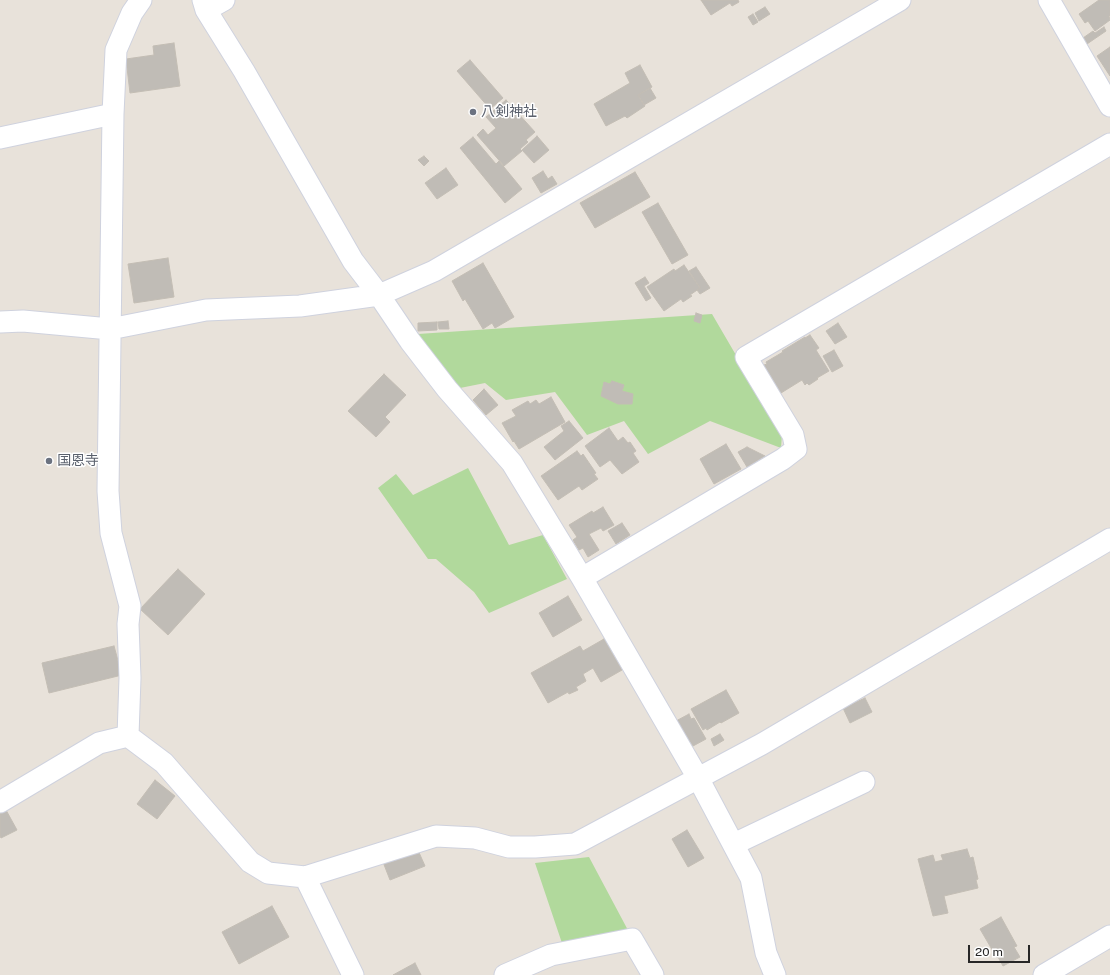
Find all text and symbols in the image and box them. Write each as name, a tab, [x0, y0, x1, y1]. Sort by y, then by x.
place label: 八剣神社	[481, 104, 537, 120]
marker: 八剣神社	[468, 107, 478, 117]
place label: 国恩寺	[57, 453, 99, 469]
marker: 国恩寺	[44, 456, 54, 466]
scale bar	[970, 937, 1032, 963]
text: 20 m	[975, 945, 1003, 959]

